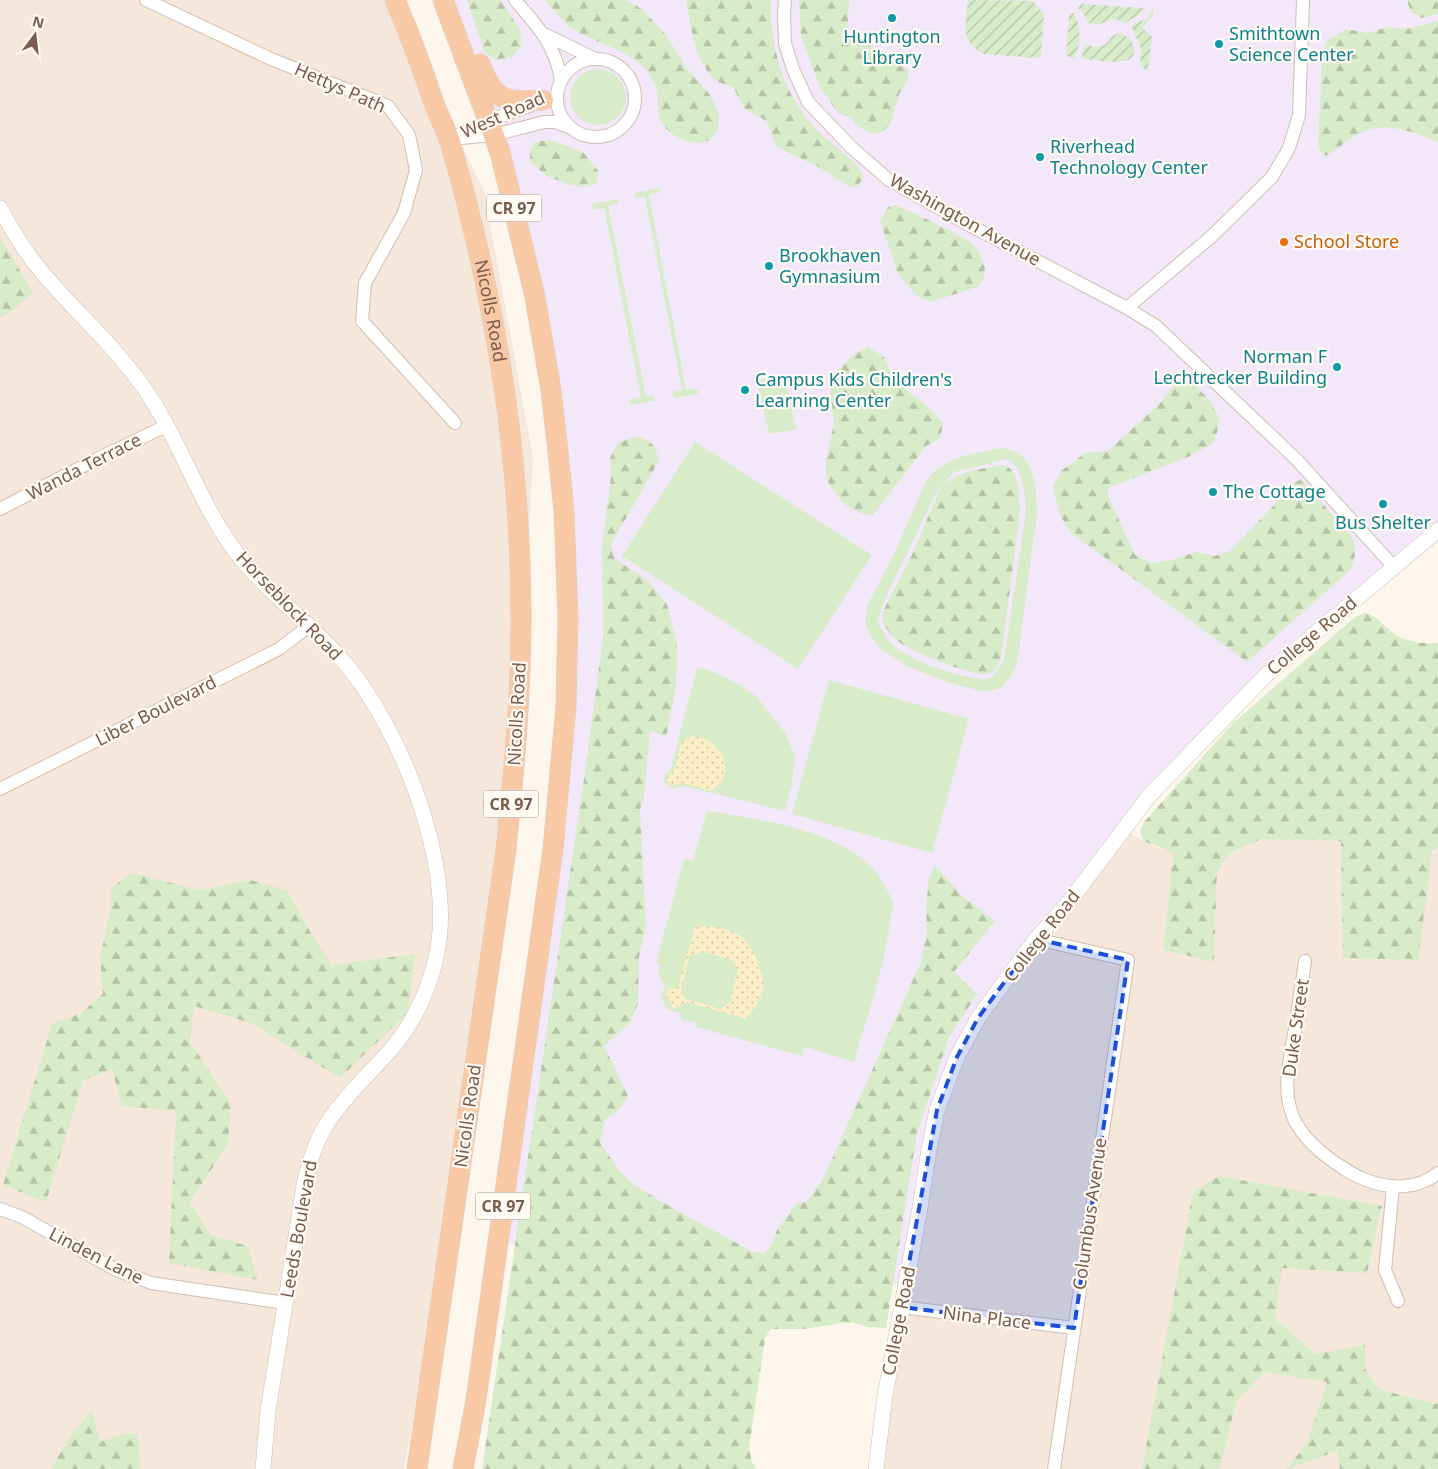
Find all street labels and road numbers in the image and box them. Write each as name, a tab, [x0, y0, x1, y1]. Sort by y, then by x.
street label: Hettys Path	[291, 56, 390, 118]
street label: West Road	[457, 85, 548, 143]
street label: Washington Avenue	[886, 168, 1045, 271]
road number: CR 97	[486, 194, 542, 222]
street label: Nicolls Road	[470, 257, 513, 364]
street label: Wanda Terrace	[22, 427, 145, 505]
street label: Horseblock Road	[231, 545, 348, 665]
street label: College Road	[1261, 590, 1362, 680]
street label: Nicolls Road	[501, 662, 531, 766]
street label: Liber Boulevard	[91, 669, 220, 751]
road number: CR 97	[484, 791, 538, 818]
street label: College Road	[998, 884, 1085, 986]
street label: Duke Street	[1276, 977, 1314, 1079]
street label: Nicolls Road	[448, 1063, 486, 1169]
street label: Columbus Avenue	[1066, 1136, 1112, 1292]
street label: Leeds Boulevard	[274, 1158, 322, 1300]
road number: CR 97	[476, 1192, 530, 1220]
street label: Linden Lane	[45, 1221, 148, 1289]
street label: College Road	[876, 1264, 920, 1378]
street label: Nina Place	[942, 1300, 1033, 1334]

